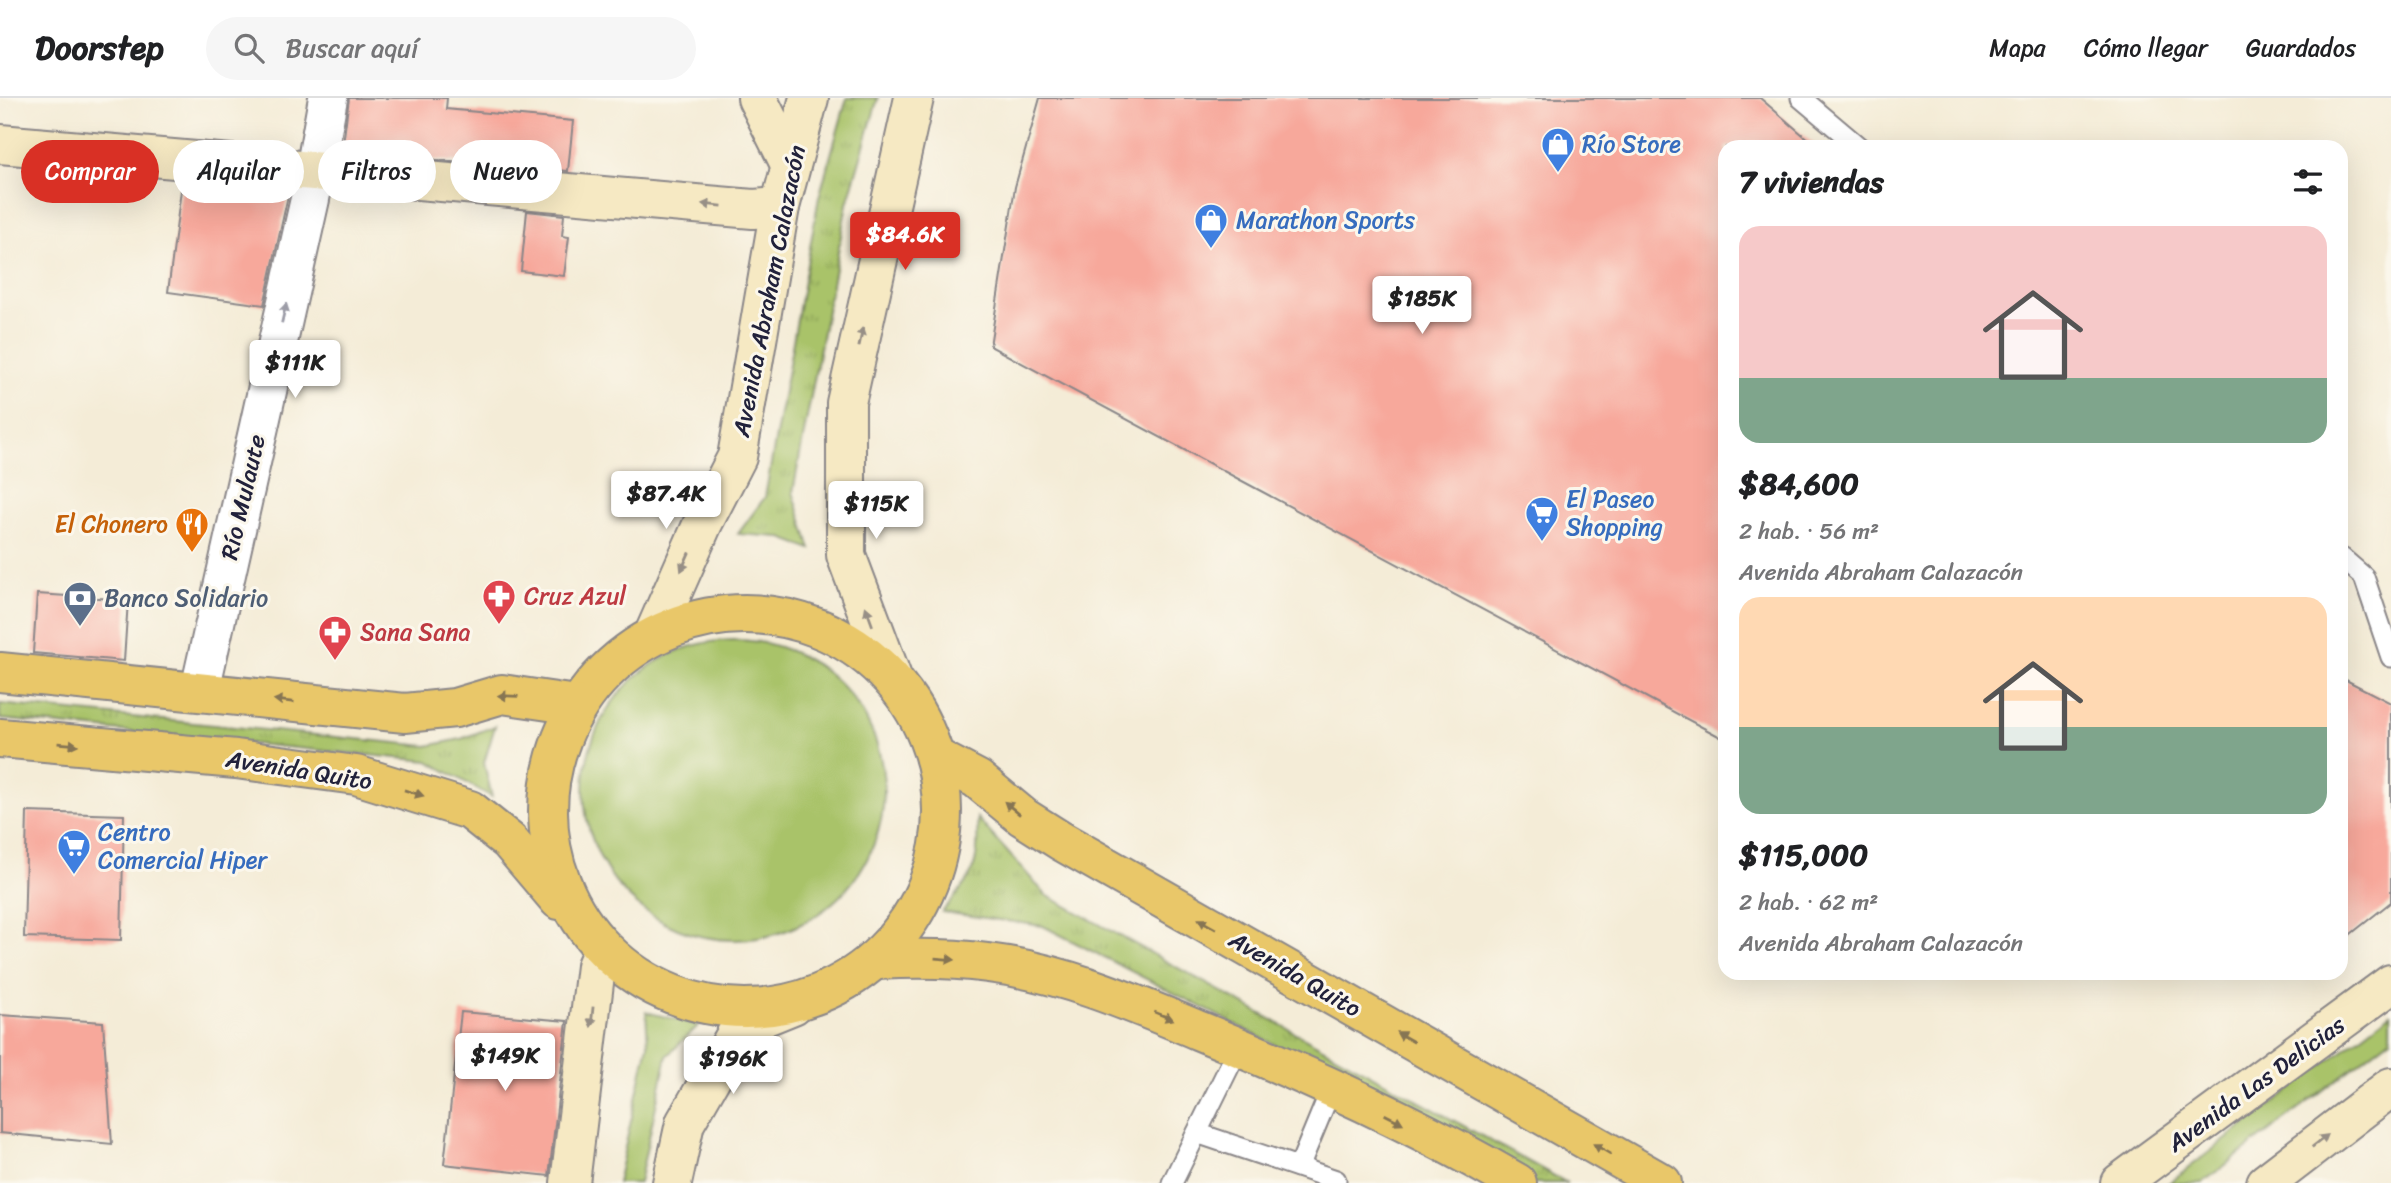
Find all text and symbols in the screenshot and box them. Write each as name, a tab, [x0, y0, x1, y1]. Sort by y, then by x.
search box	[206, 17, 696, 80]
text: Doorstep	[35, 19, 164, 77]
text: Buscar aquí	[286, 25, 418, 71]
text: Mapa	[1989, 27, 2046, 69]
text: Cómo llegar	[2084, 27, 2208, 69]
text: Guardados	[2246, 27, 2356, 69]
icon: search	[230, 29, 268, 67]
place label: Río Store	[1582, 123, 1681, 165]
shop icon: Río Store	[1539, 125, 1577, 174]
chip: Comprar	[21, 140, 159, 203]
chip: Alquilar	[173, 140, 304, 203]
chip: Filtros	[318, 140, 436, 203]
chip: Nuevo	[450, 140, 562, 203]
street label: Avenida Abraham Calazacón	[720, 142, 818, 441]
text: 7 viviendas	[1739, 155, 1884, 209]
icon: filters	[2289, 163, 2327, 201]
one-way arrow	[701, 199, 723, 210]
place label: Marathon Sports	[1236, 199, 1415, 241]
shop icon: Marathon Sports	[1192, 201, 1230, 250]
pin: $84.6K	[848, 212, 962, 272]
text: $84.6K	[866, 214, 944, 255]
icon: home	[1970, 272, 2096, 398]
pin: $185K	[1373, 276, 1471, 336]
text: $185K	[1388, 278, 1456, 319]
one-way arrow	[279, 302, 290, 324]
one-way arrow	[855, 326, 866, 348]
pin: $111K	[246, 341, 344, 400]
text: $111K	[265, 342, 325, 383]
street label: Río Mulaute	[208, 430, 278, 564]
text: $84,600	[1739, 457, 1859, 511]
pin: $87.4K	[609, 472, 723, 531]
text: $87.4K	[627, 473, 705, 514]
place label: El Paseo Shopping	[1566, 478, 1663, 548]
pin: $115K	[827, 482, 925, 541]
text: $115K	[844, 483, 908, 524]
supermarket icon: El Paseo Shopping	[1523, 494, 1561, 543]
place label: El Chonero	[55, 503, 168, 545]
restaurant icon: El Chonero	[173, 505, 211, 554]
text: 2 hab. · 56 m²	[1739, 511, 1879, 552]
one-way arrow	[680, 552, 691, 573]
text: Avenida Abraham Calazacón	[1739, 552, 2023, 593]
place label: Cruz Azul	[524, 575, 627, 617]
place label: Banco Solidario	[104, 577, 268, 619]
pharmacy icon: Cruz Azul	[480, 577, 518, 626]
bank icon: Banco Solidario	[61, 579, 99, 628]
one-way arrow	[863, 605, 874, 626]
place label: Sana Sana	[360, 611, 470, 653]
pharmacy icon: Sana Sana	[316, 613, 354, 662]
icon: home	[1970, 643, 2096, 769]
one-way arrow	[497, 691, 519, 702]
one-way arrow	[273, 695, 295, 706]
street label: Avenida Quito	[222, 738, 375, 802]
one-way arrow	[57, 739, 79, 750]
one-way arrow	[403, 788, 424, 798]
one-way arrow	[1003, 801, 1020, 816]
place label: Centro Comercial Hiper	[98, 811, 268, 881]
supermarket icon: Centro Comercial Hiper	[55, 827, 93, 876]
text: $115,000	[1739, 828, 1868, 882]
text: 2 hab. · 62 m²	[1739, 882, 1878, 923]
one-way arrow	[1197, 918, 1217, 930]
street label: Avenida Quito	[1220, 919, 1369, 1029]
text: Avenida Abraham Calazacón	[1739, 923, 2023, 964]
one-way arrow	[934, 954, 956, 965]
street label: Avenida Las Delicias	[2157, 1004, 2355, 1164]
one-way arrow	[586, 1006, 597, 1028]
one-way arrow	[1154, 1010, 1175, 1021]
one-way arrow	[1395, 1030, 1414, 1043]
pin: $149K	[456, 1034, 554, 1093]
text: $149K	[471, 1035, 539, 1076]
pin: $196K	[684, 1037, 782, 1096]
text: $196K	[700, 1038, 766, 1079]
one-way arrow	[1384, 1113, 1404, 1124]
one-way arrow	[2311, 1135, 2329, 1149]
one-way arrow	[1593, 1143, 1612, 1155]

